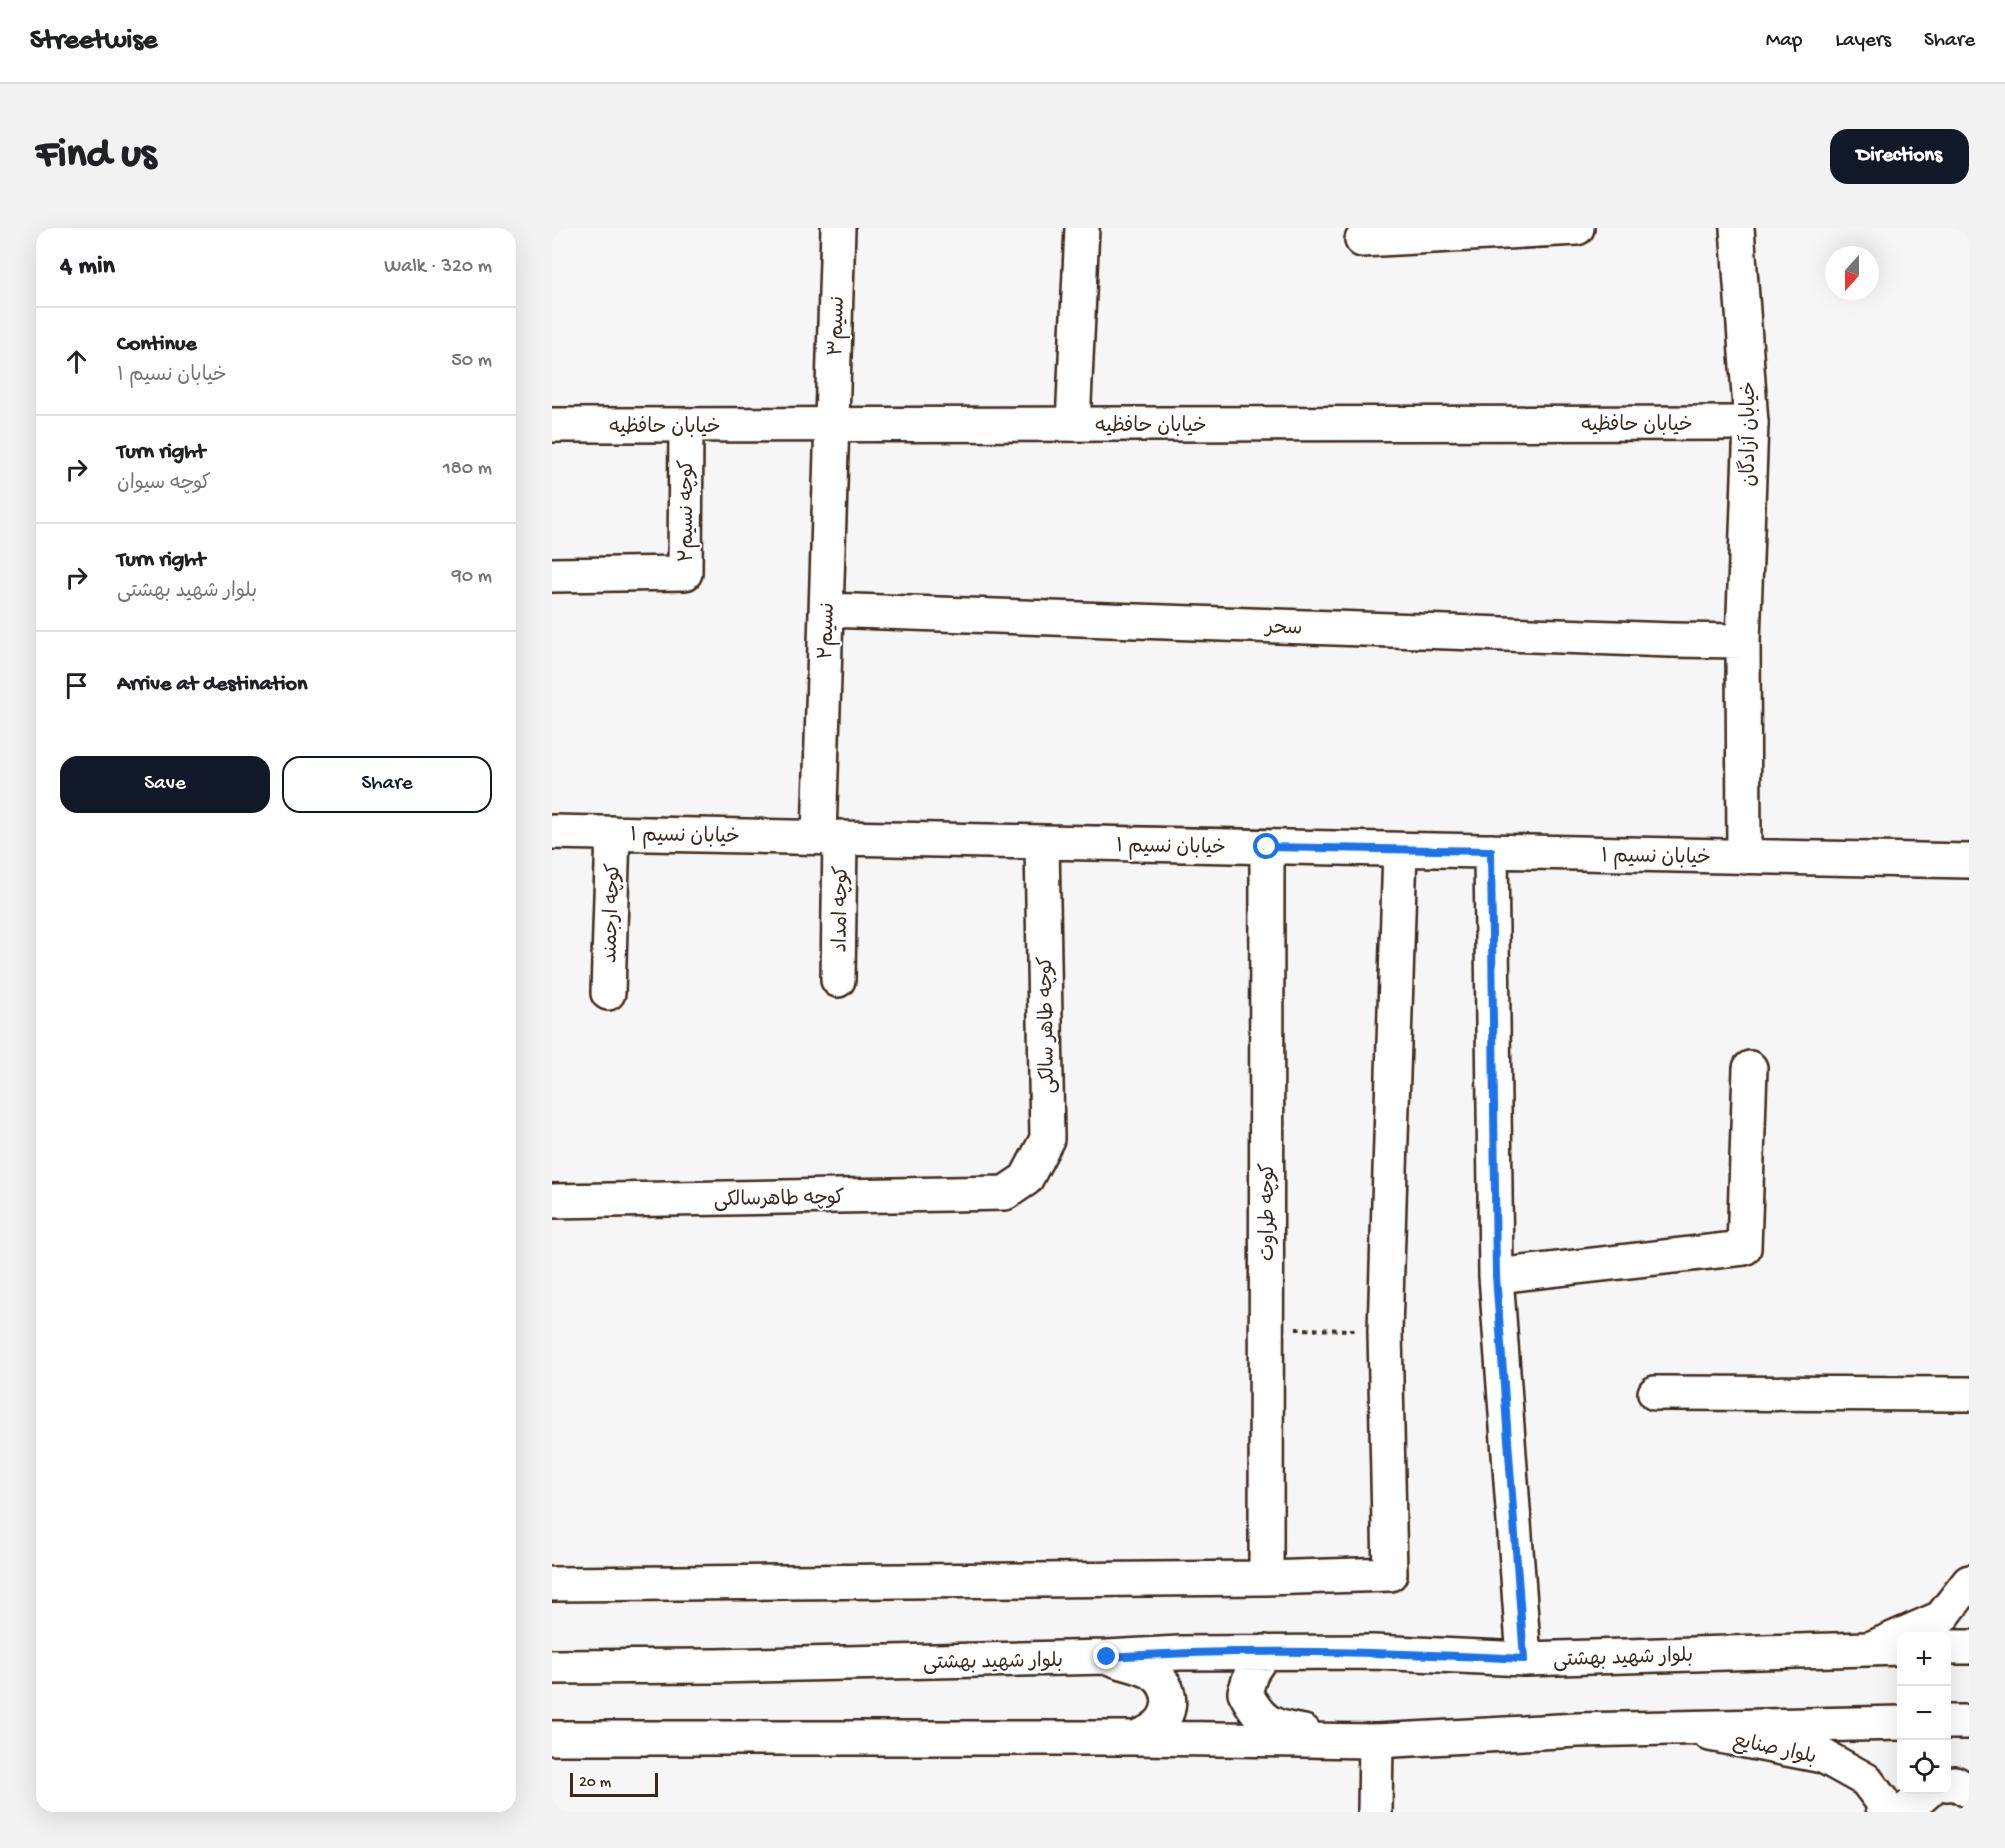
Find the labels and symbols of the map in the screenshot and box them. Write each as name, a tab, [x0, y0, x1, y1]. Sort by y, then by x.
north arrow	[1825, 246, 1879, 300]
street label: نسیم۳	[826, 296, 851, 356]
street label: خیابان آزادگان	[1736, 381, 1762, 487]
street label: خیابان حافظیه	[1581, 414, 1693, 438]
street label: خیابان حافظیه	[1095, 415, 1207, 439]
street label: خیابان حافظیه	[609, 416, 721, 440]
street label: کوچه نسیم۲	[676, 460, 700, 562]
street label: نسیم۲	[816, 602, 841, 660]
street label: سحر	[1263, 617, 1303, 642]
street label: خیابان نسیم ۱	[630, 824, 740, 850]
route start	[1253, 833, 1279, 859]
street label: خیابان نسیم ۱	[1116, 835, 1226, 861]
street label: خیابان نسیم ۱	[1601, 845, 1711, 871]
street label: کوچه ارجمند	[599, 863, 627, 963]
street label: کوچه امداد	[829, 865, 855, 953]
street label: کوچه طاهر سالکی	[1035, 956, 1061, 1094]
street label: کوچه طراوت	[1257, 1163, 1281, 1261]
street label: کوچه طاهرسالکی	[713, 1187, 845, 1213]
route end	[1093, 1643, 1119, 1669]
street label: بلوار شهید بهشتی	[1553, 1645, 1694, 1673]
street label: بلوار شهید بهشتی	[923, 1650, 1063, 1676]
street label: بلوار صنایع	[1730, 1729, 1818, 1770]
scale bar	[570, 1770, 658, 1798]

